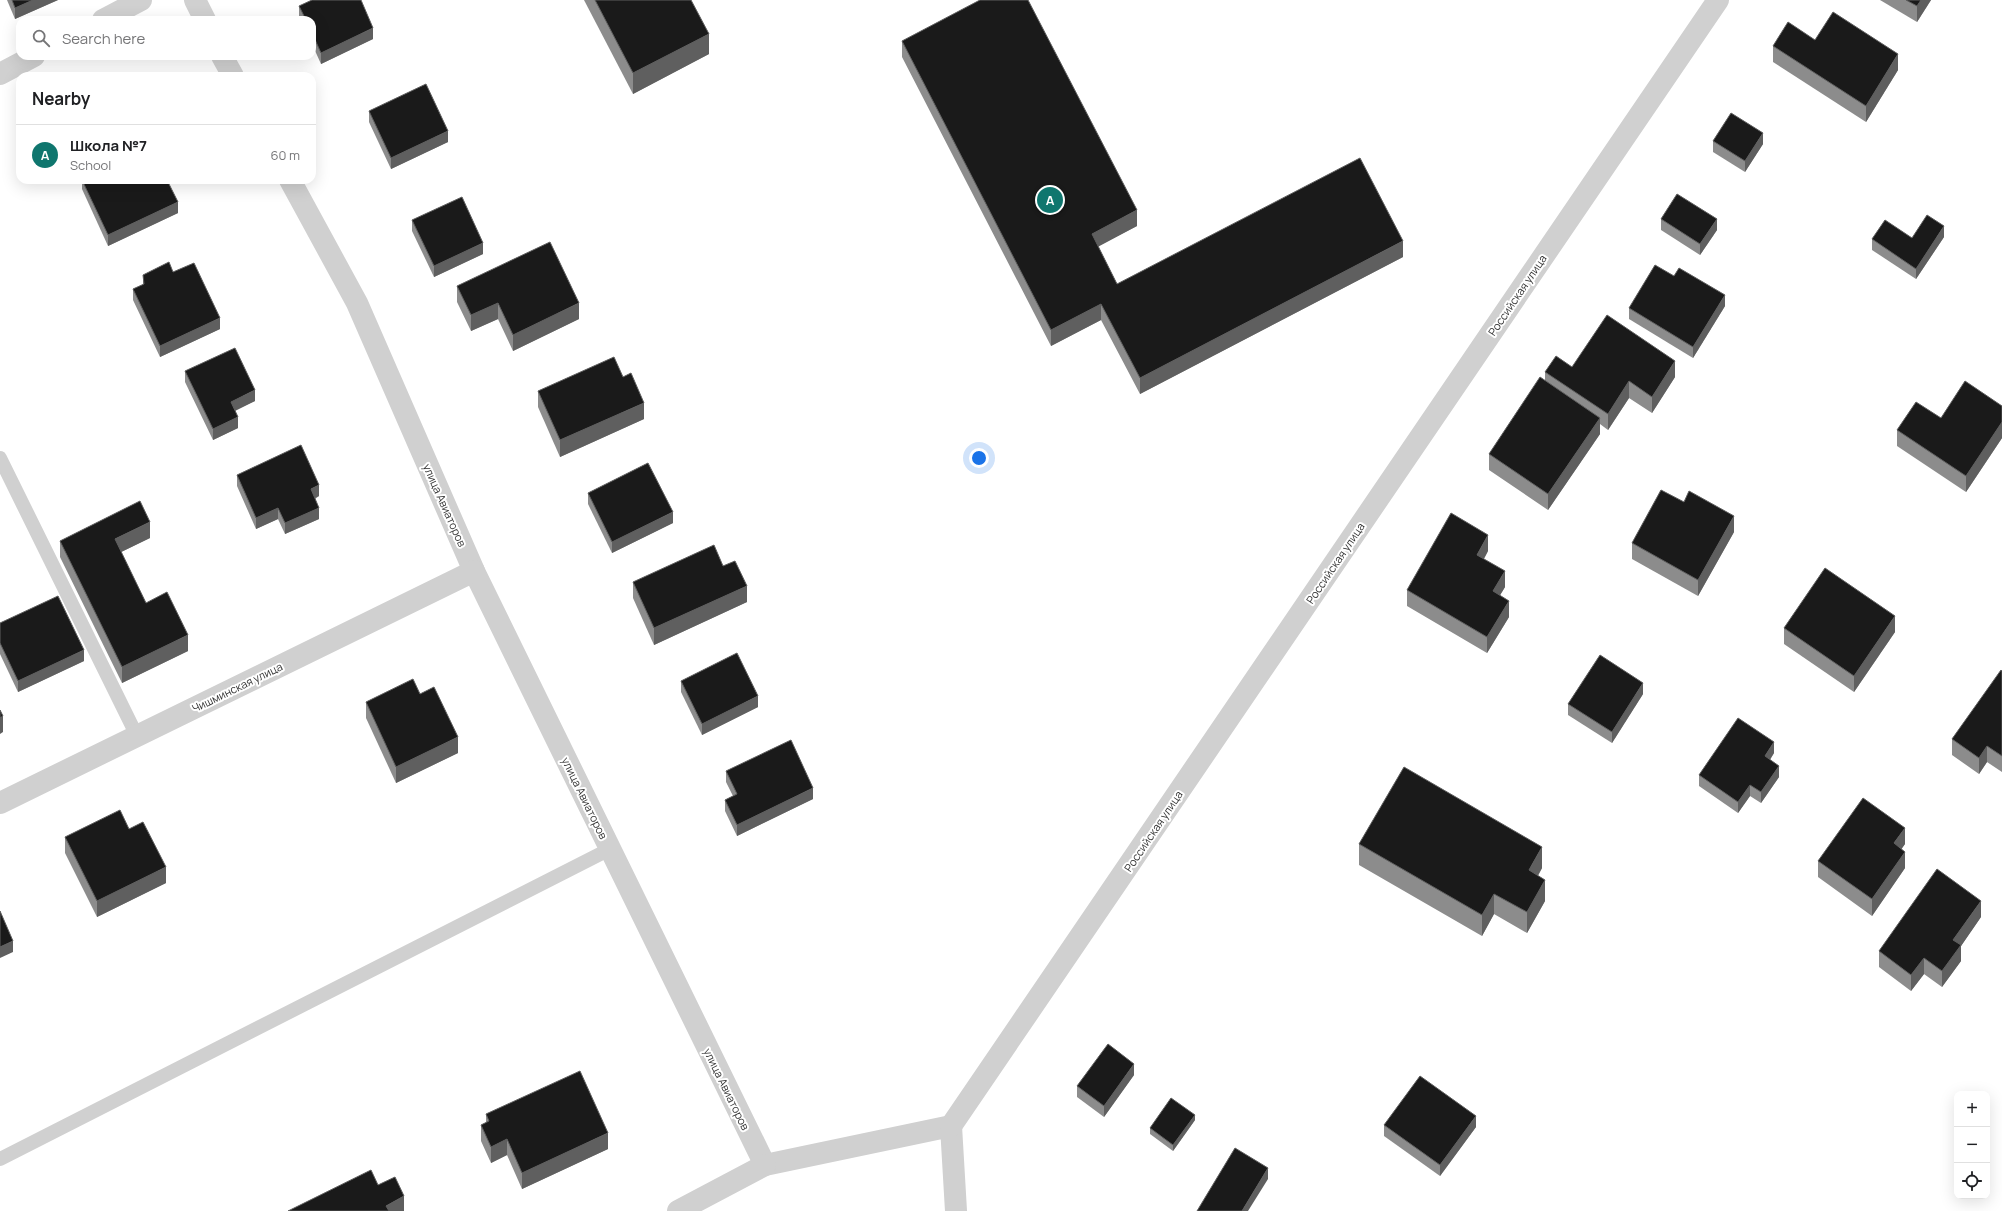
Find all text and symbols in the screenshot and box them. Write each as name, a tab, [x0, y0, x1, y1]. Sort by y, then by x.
search box	[16, 16, 316, 60]
icon: search	[30, 27, 52, 49]
text: Search here	[62, 28, 145, 49]
text: Nearby	[32, 87, 90, 110]
text: Школа №7	[70, 135, 147, 156]
text: A	[41, 146, 49, 164]
text: 60 m	[270, 146, 300, 164]
text: School	[70, 156, 111, 174]
pin: A	[1037, 185, 1063, 215]
street label: Российская улица	[1484, 252, 1550, 338]
your location	[969, 448, 989, 468]
street label: улица Авиаторов	[420, 461, 470, 549]
street label: Российская улица	[1302, 520, 1368, 606]
street label: Чишминская улица	[189, 659, 285, 715]
street label: улица Авиаторов	[559, 755, 611, 842]
street label: Российская улица	[1120, 788, 1186, 874]
street label: улица Авиаторов	[701, 1046, 753, 1133]
map controls	[1954, 1091, 1990, 1199]
button: +	[1954, 1091, 1990, 1127]
button: −	[1954, 1127, 1990, 1163]
button: locate	[1954, 1163, 1990, 1199]

